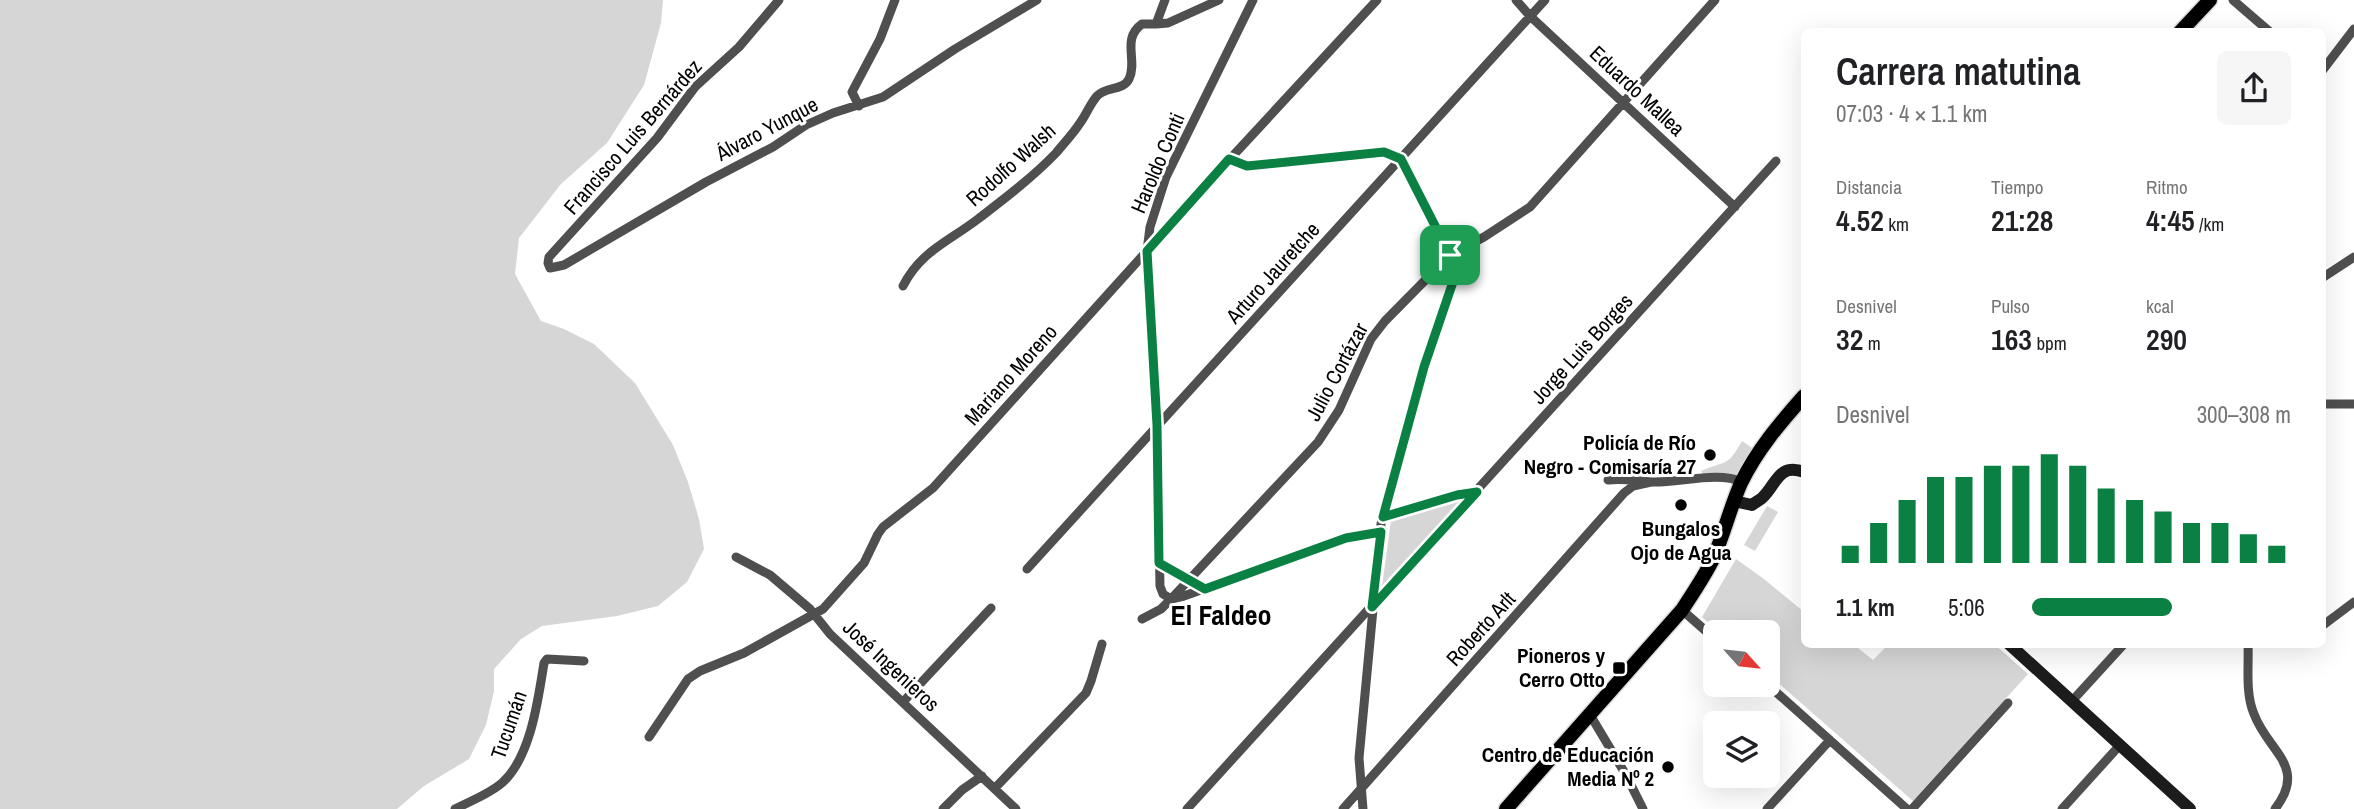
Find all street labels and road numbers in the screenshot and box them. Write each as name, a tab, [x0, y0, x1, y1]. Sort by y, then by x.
street label: Eduardo Mallea	[1583, 39, 1692, 143]
street label: Francisco Luis Bernárdez	[557, 52, 708, 221]
street label: Álvaro Yunque	[710, 90, 823, 168]
street label: Haroldo Conti	[1123, 108, 1192, 217]
street label: Rodolfo Walsh	[960, 117, 1062, 213]
street label: Arturo Jauretche	[1219, 216, 1326, 330]
street label: Jorge Luis Borges	[1524, 287, 1639, 410]
street label: Julio Cortázar	[1299, 317, 1375, 426]
street label: Mariano Moreno	[958, 318, 1064, 431]
street label: Roberto Arlt	[1439, 585, 1522, 672]
street label: José Ingenieros	[837, 613, 946, 718]
street label: Tucumán	[483, 687, 534, 763]

